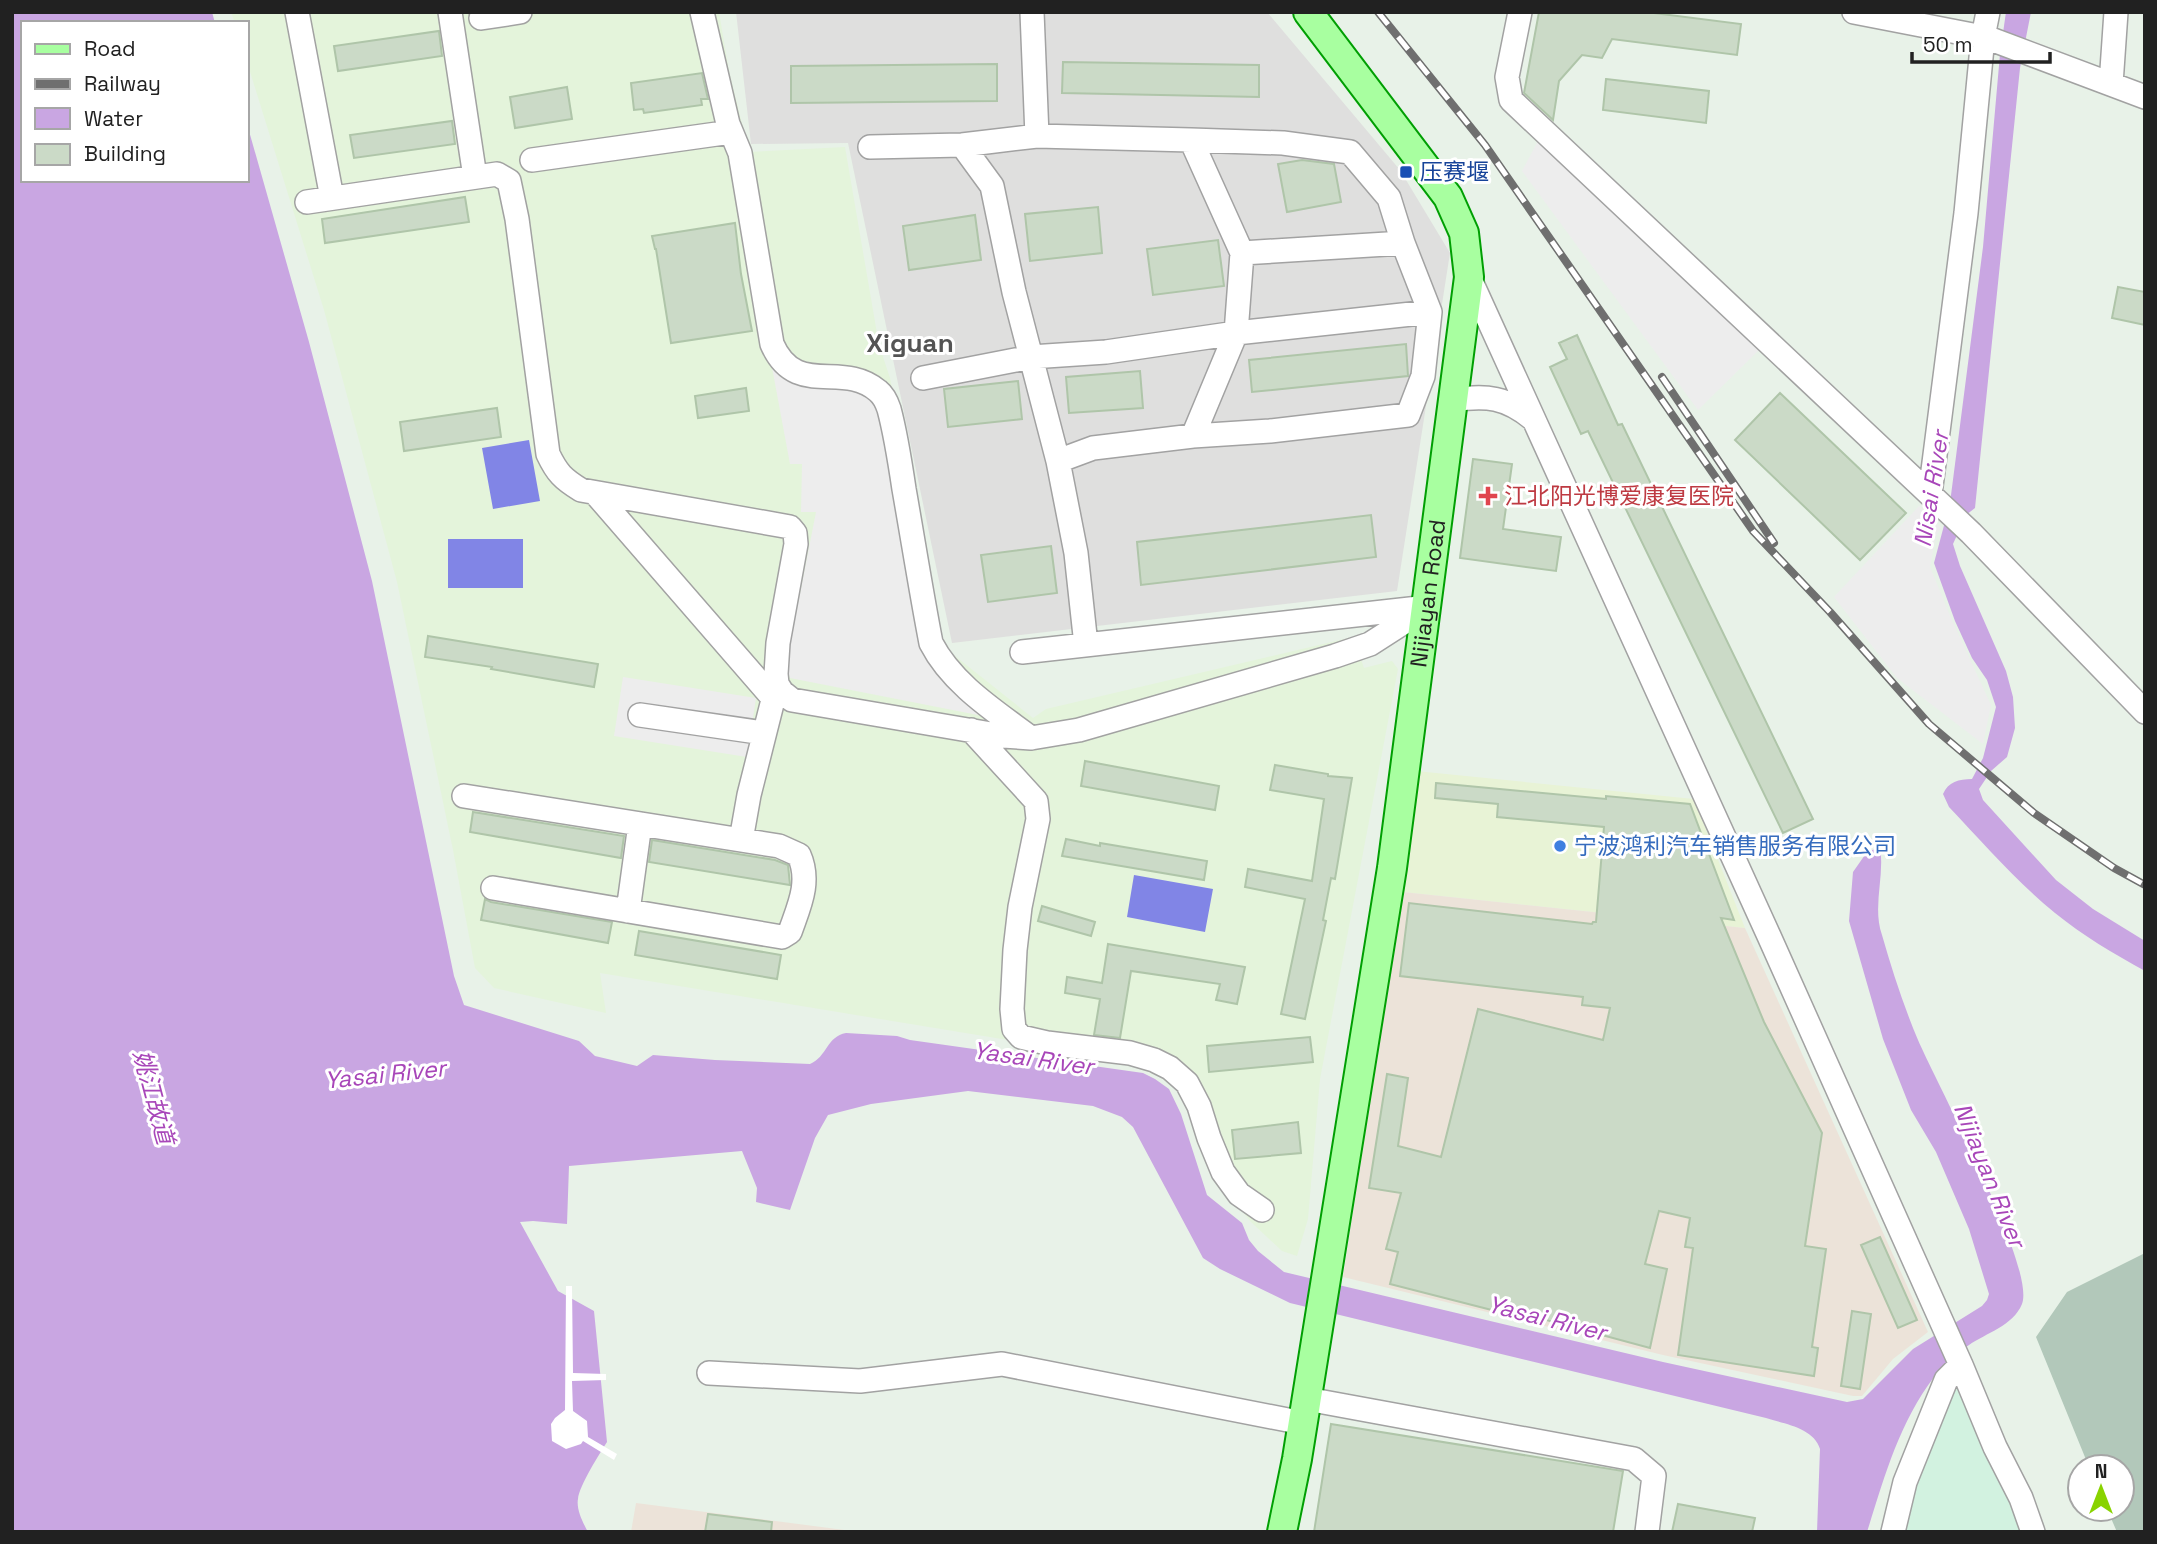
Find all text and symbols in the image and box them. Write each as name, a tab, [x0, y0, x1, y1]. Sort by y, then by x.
legend	[21, 21, 248, 182]
scale bar	[1912, 21, 2050, 65]
text: 50 m	[1923, 31, 1973, 58]
text: Road	[84, 35, 136, 62]
text: Railway	[84, 70, 161, 97]
text: Water	[84, 105, 143, 132]
text: Building	[84, 140, 166, 167]
place label: 压赛堰	[1420, 157, 1489, 187]
marker: 压赛堰	[1398, 164, 1414, 180]
district label: Xiguan	[866, 326, 954, 360]
water label: Nisai River	[1907, 426, 1956, 549]
place label: 江北阳光博爱康复医院	[1504, 481, 1734, 511]
marker: 江北阳光博爱康复医院	[1478, 486, 1498, 506]
street label: Nijiayan Road	[1403, 518, 1452, 669]
place label: 宁波鸿利汽车销售服务有限公司	[1574, 831, 1896, 861]
marker: 宁波鸿利汽车销售服务有限公司	[1552, 838, 1568, 854]
water label: Yasai River	[971, 1034, 1098, 1082]
water label: 姚江故道	[127, 1047, 182, 1150]
water label: Yasai River	[323, 1052, 450, 1096]
water label: Nijiayan River	[1947, 1098, 2034, 1255]
water label: Yasai River	[1484, 1288, 1613, 1348]
north arrow	[2066, 1453, 2136, 1523]
text: N	[2095, 1459, 2107, 1484]

